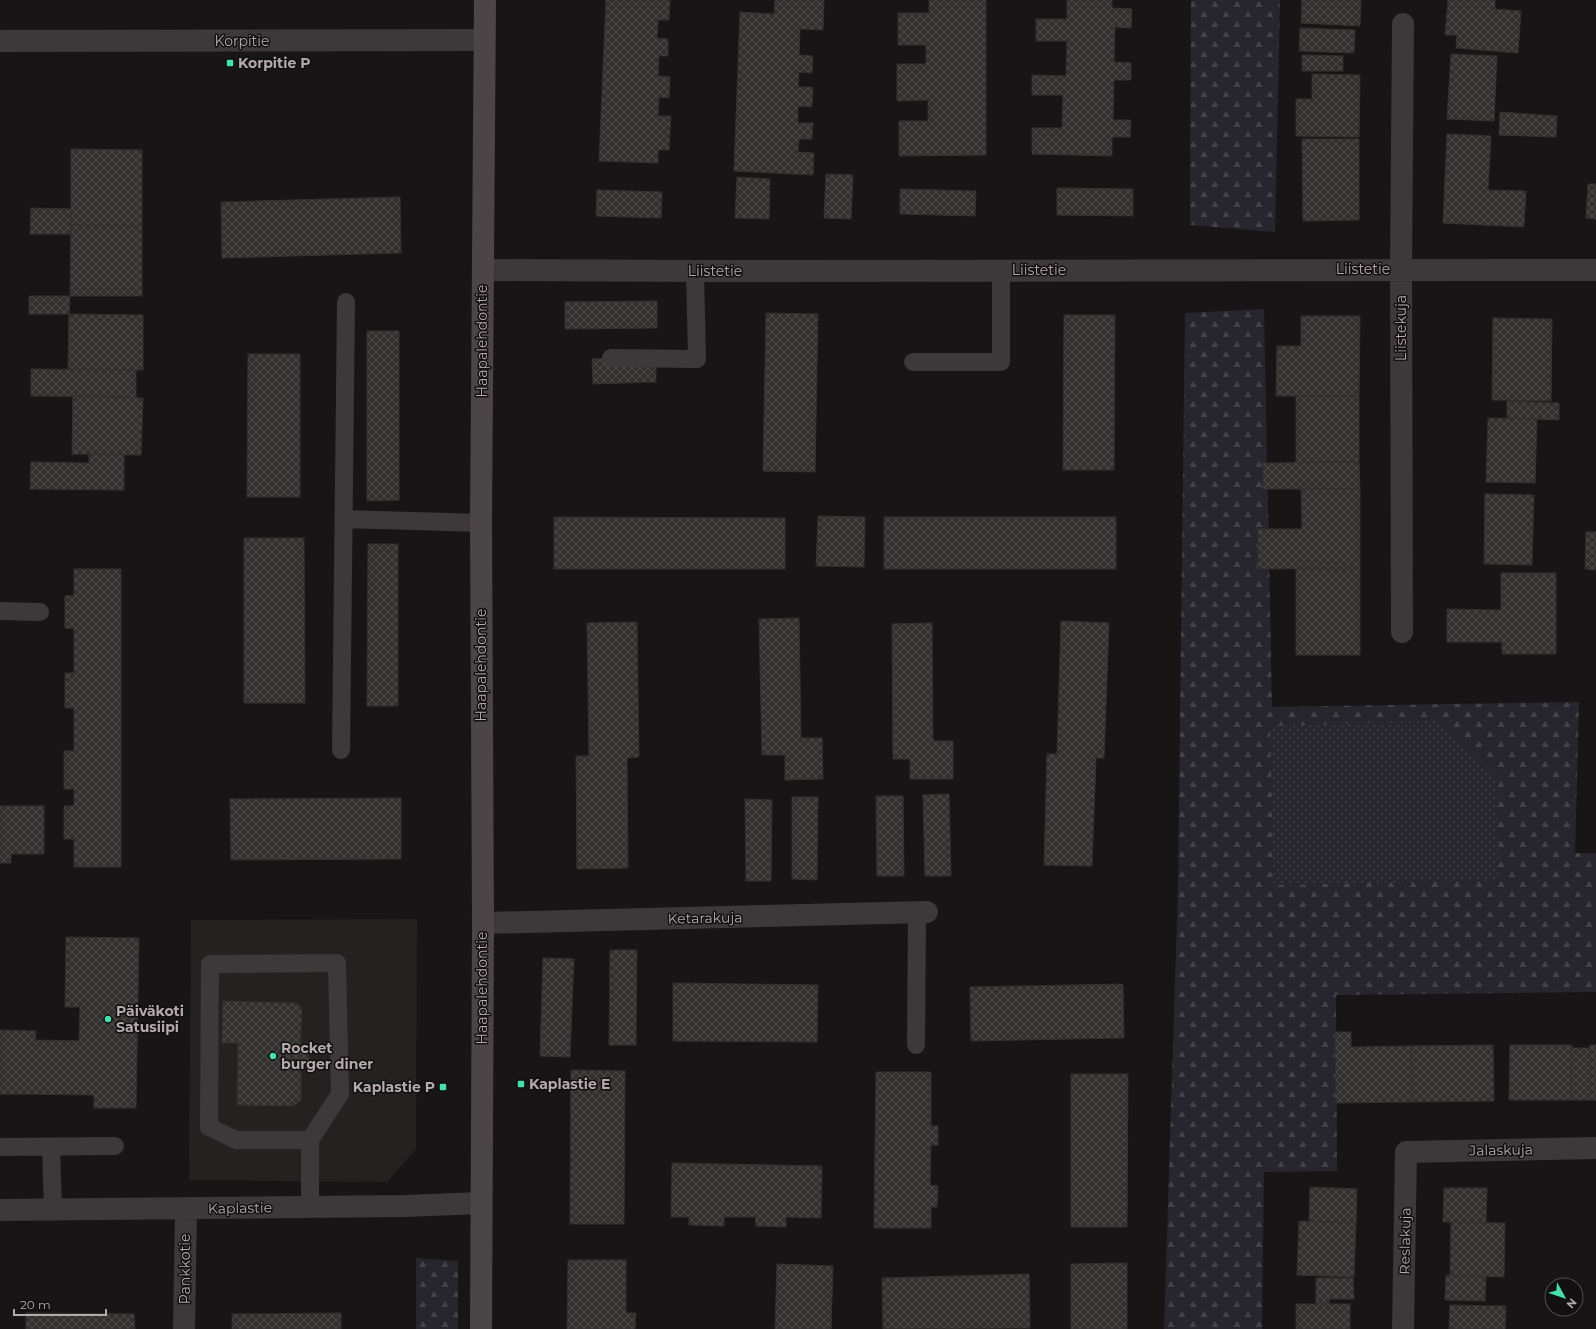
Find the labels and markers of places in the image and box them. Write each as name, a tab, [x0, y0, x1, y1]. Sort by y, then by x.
place label: Korpitie P	[238, 54, 310, 72]
marker: Korpitie P	[225, 58, 235, 68]
place label: Päiväkoti Satusiipi	[116, 1002, 184, 1036]
marker: Päiväkoti Satusiipi	[103, 1014, 113, 1024]
place label: Rocket burger diner	[281, 1039, 373, 1073]
marker: Rocket burger diner	[268, 1051, 278, 1061]
place label: Kaplastie E	[529, 1075, 610, 1093]
place label: Kaplastie P	[353, 1078, 435, 1096]
marker: Kaplastie E	[516, 1079, 526, 1089]
marker: Kaplastie P	[438, 1082, 448, 1092]

